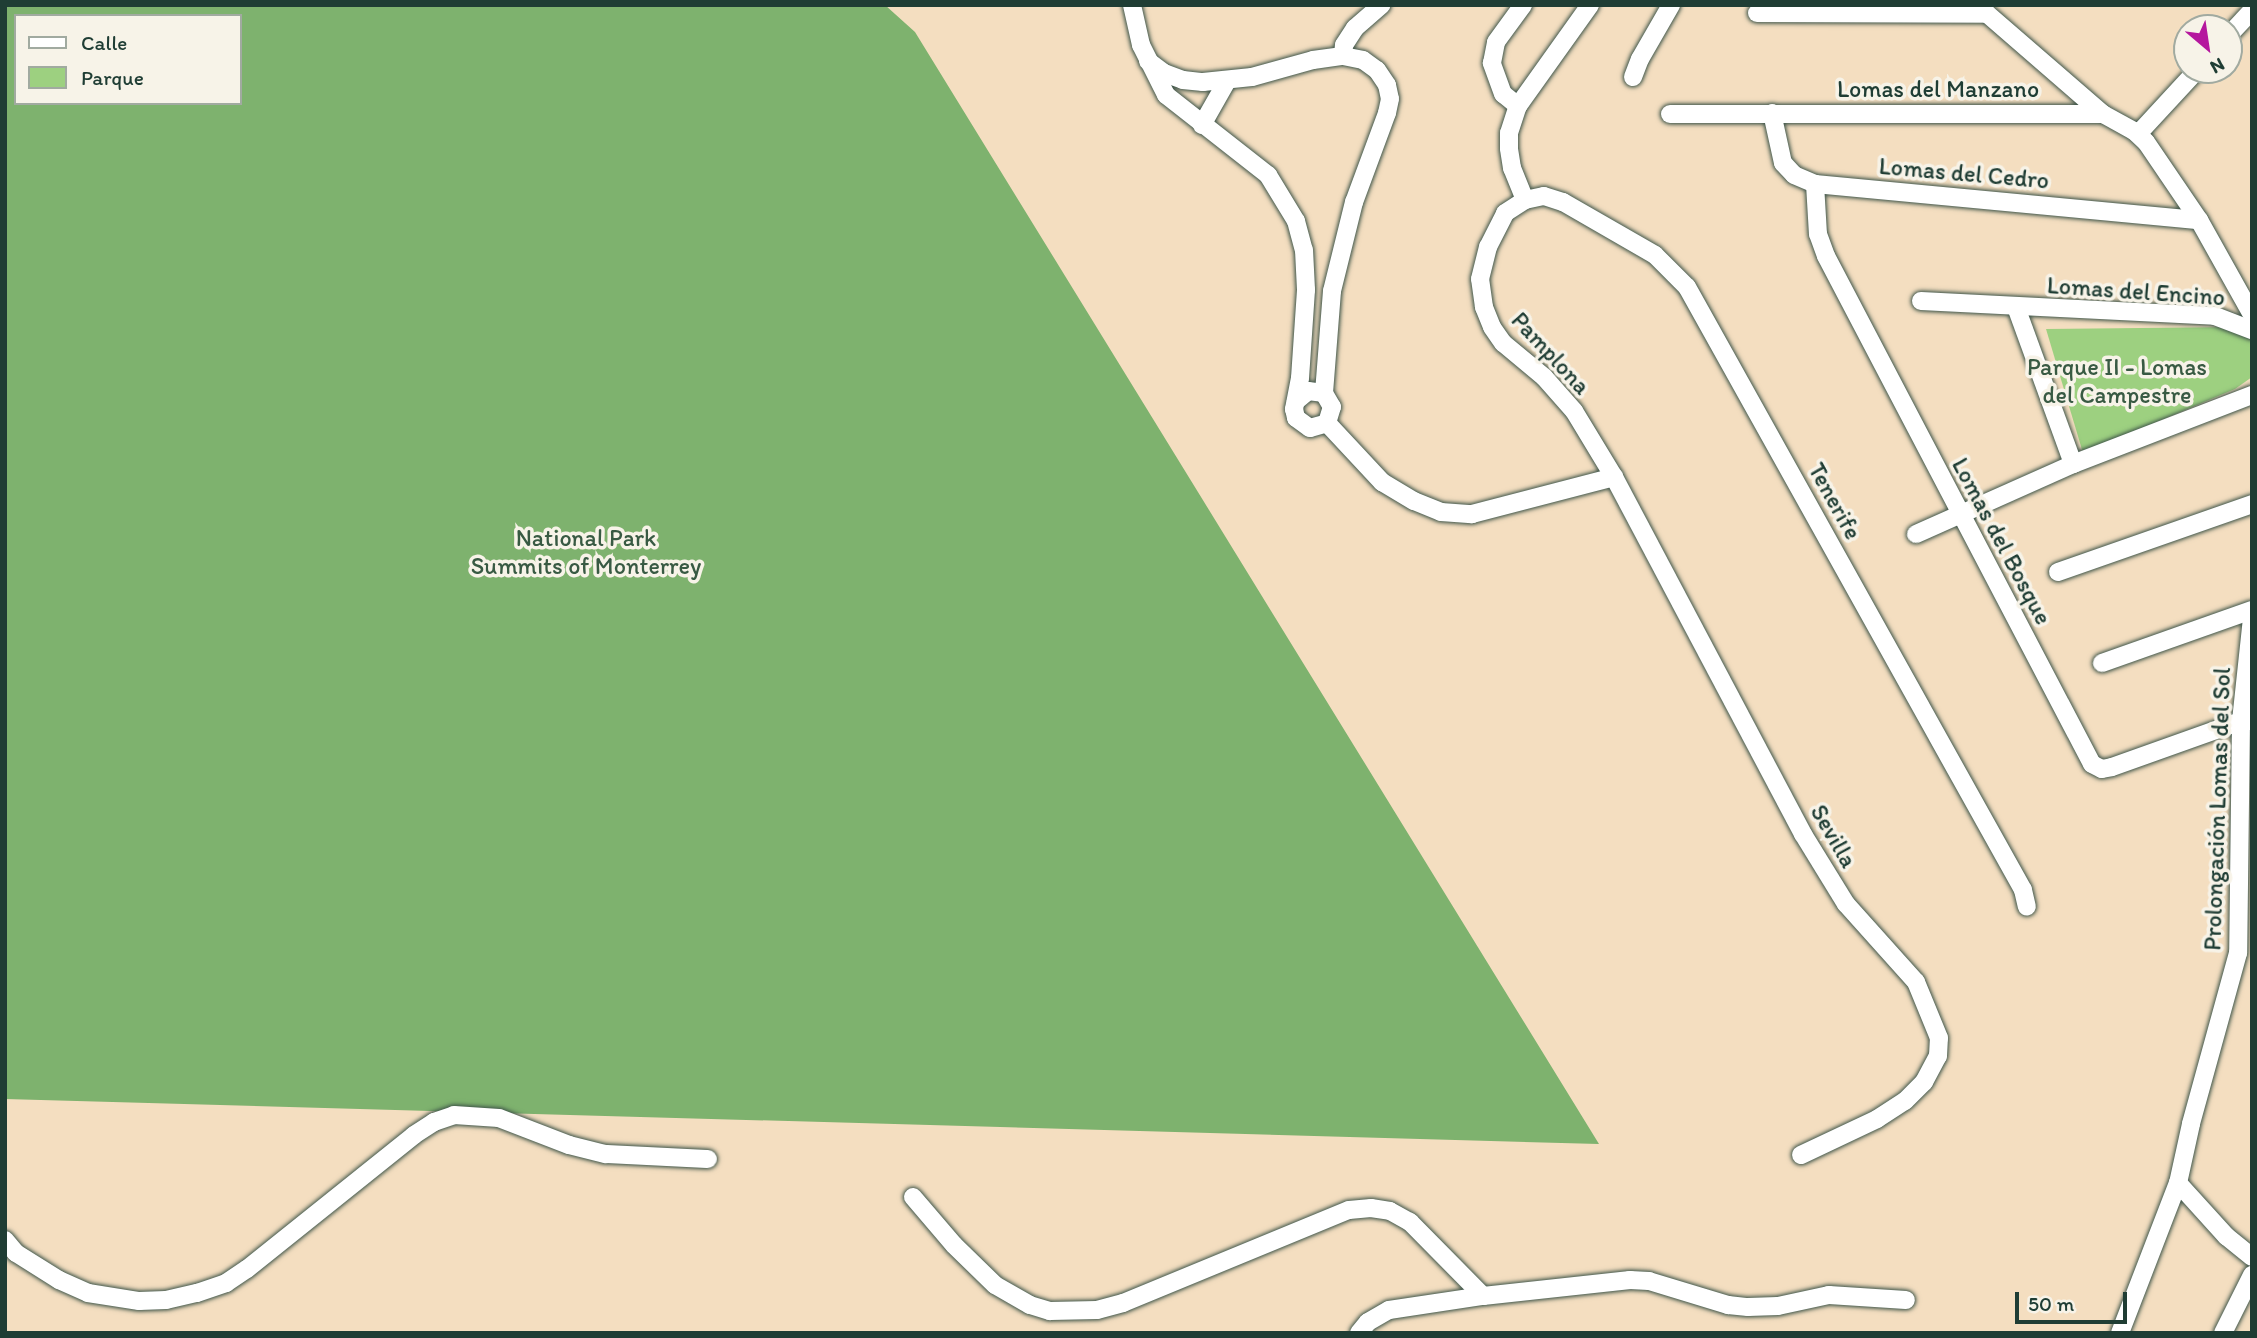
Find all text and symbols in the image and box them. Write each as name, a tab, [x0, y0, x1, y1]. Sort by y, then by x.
legend	[14, 14, 242, 105]
north arrow	[2173, 14, 2243, 84]
text: Calle	[81, 30, 127, 55]
text: N	[2206, 53, 2229, 79]
text: Parque	[81, 65, 144, 90]
street label: Lomas del Manzano	[1837, 75, 2039, 103]
street label: Lomas del Cedro	[1878, 151, 2050, 195]
street label: Lomas del Encino	[2046, 270, 2226, 312]
street label: Pamplona	[1506, 306, 1596, 400]
park label: Parque II - Lomas del Campestre	[2027, 353, 2207, 409]
street label: Lomas del Bosque	[1946, 453, 2058, 629]
street label: Tenerife	[1802, 458, 1868, 544]
park label: National Park Summits of Monterrey	[470, 524, 702, 580]
street label: Prolongación Lomas del Sol	[2198, 667, 2236, 951]
street label: Sevilla	[1804, 799, 1864, 873]
scale bar	[2019, 1278, 2131, 1322]
text: 50 m	[2028, 1291, 2074, 1316]

